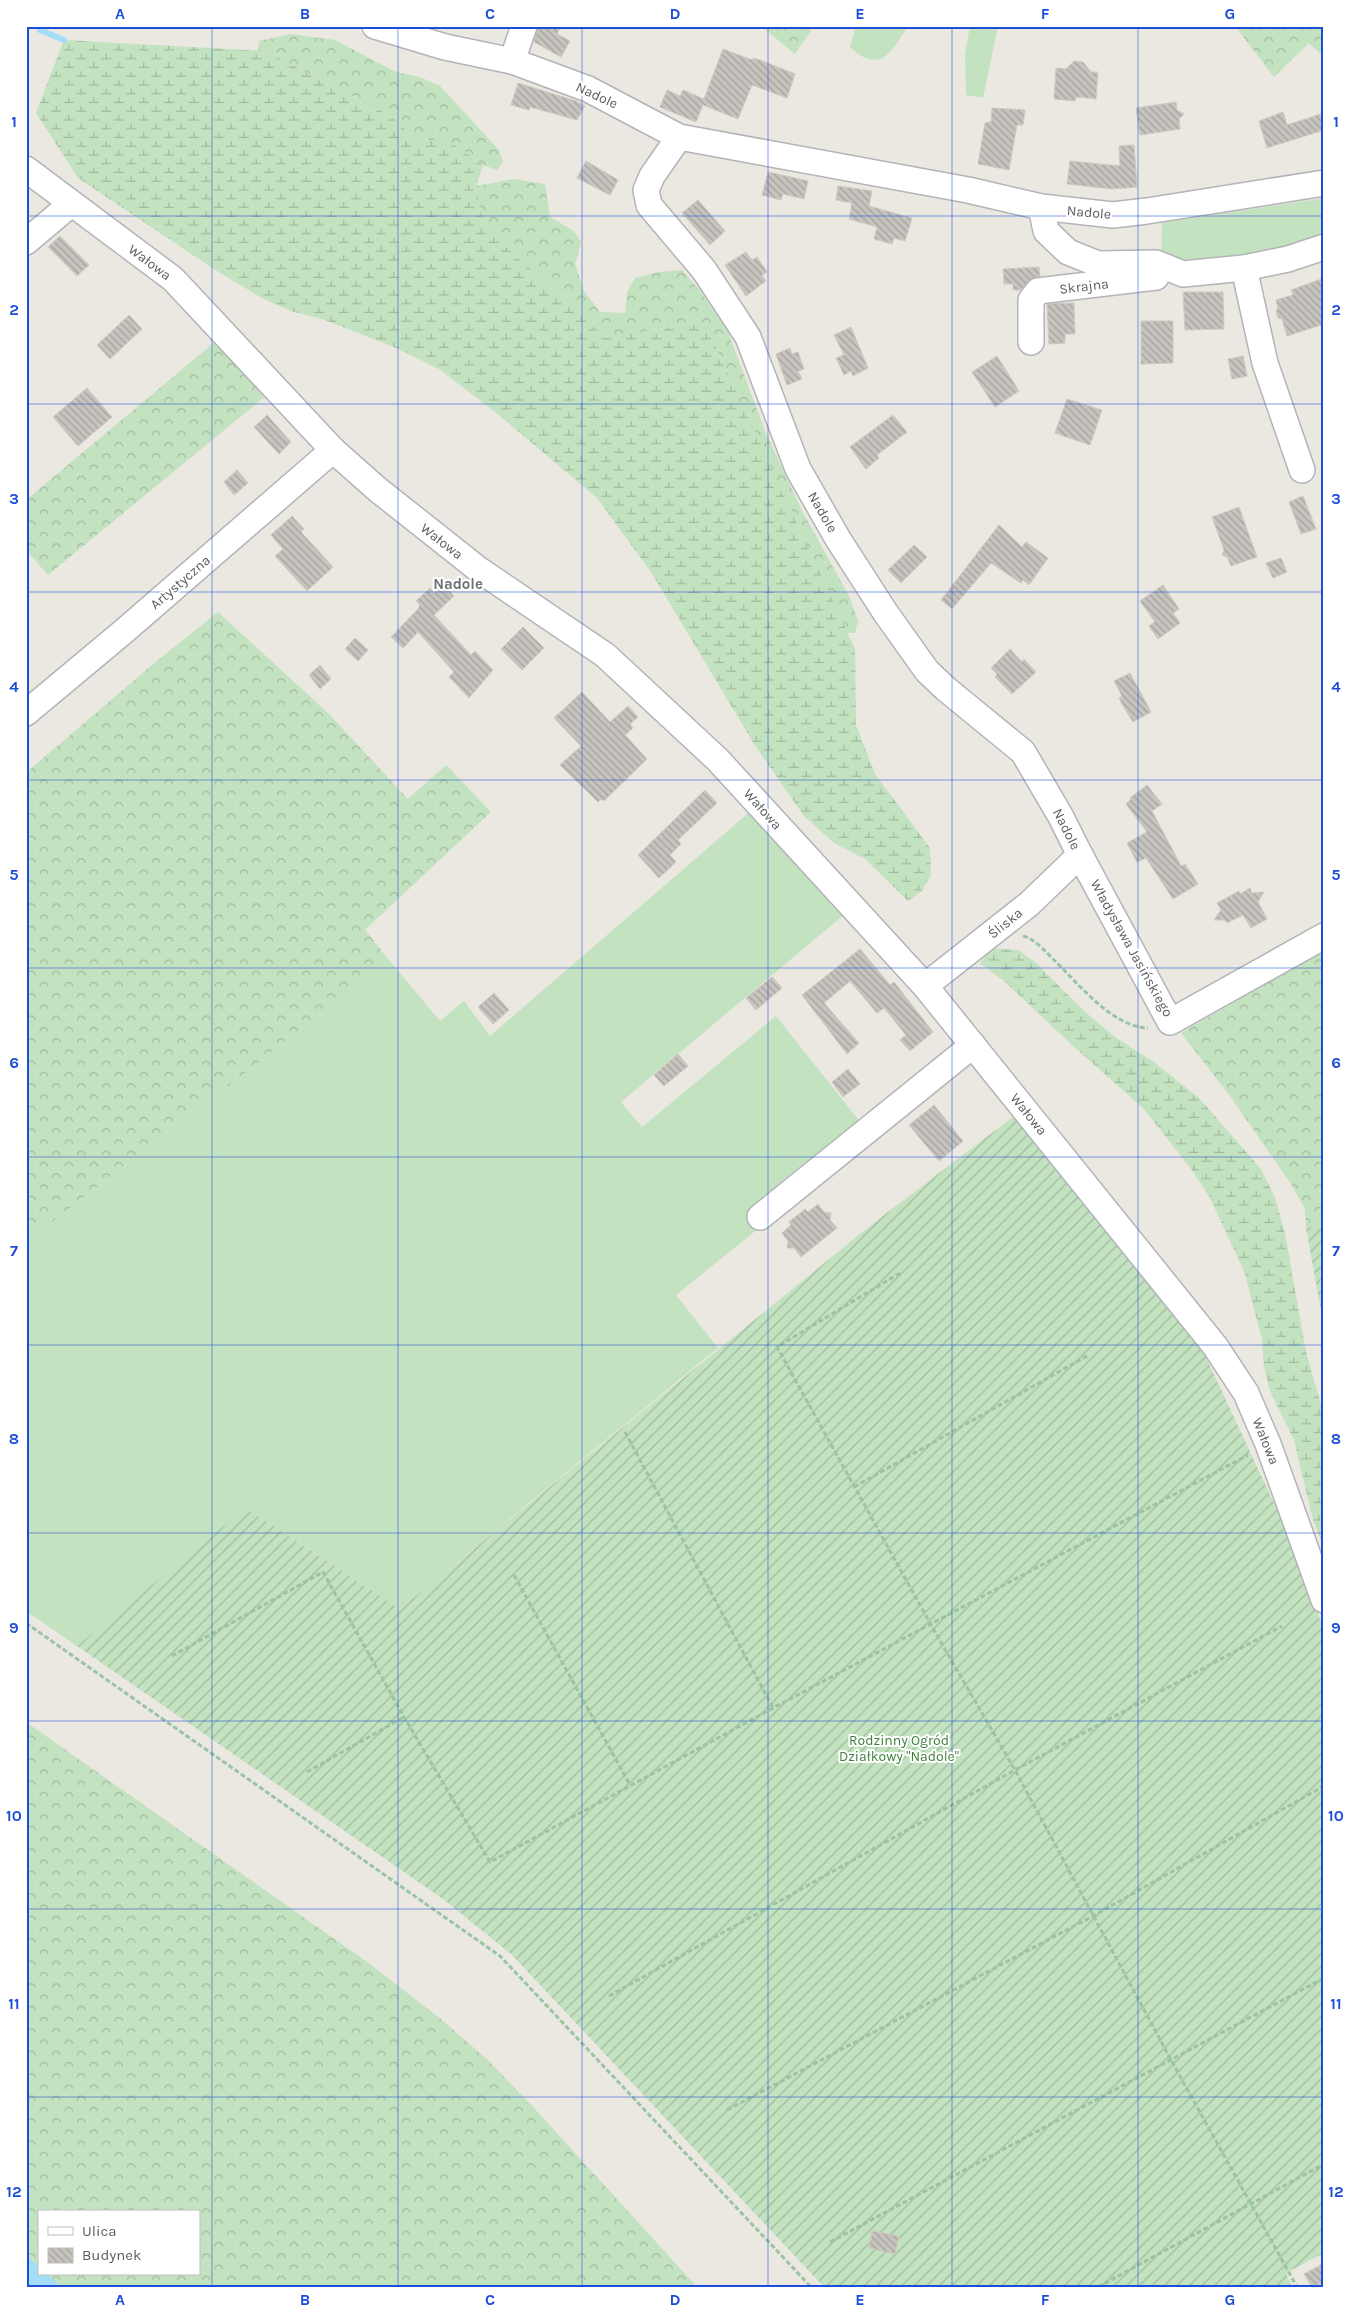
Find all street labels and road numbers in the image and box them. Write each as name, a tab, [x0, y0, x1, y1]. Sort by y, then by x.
street label: Nadole	[573, 78, 620, 113]
street label: Nadole	[1066, 202, 1112, 223]
street label: Wałowa	[125, 241, 174, 284]
street label: Skrajna	[1058, 275, 1110, 298]
street label: Nadole	[804, 489, 841, 536]
street label: Wałowa	[417, 520, 466, 563]
street label: Artystyczna	[147, 552, 214, 613]
street label: Wałowa	[740, 785, 785, 833]
street label: Nadole	[1049, 806, 1084, 853]
street label: Władysława Jasińskiego	[1087, 877, 1176, 1020]
street label: Śliska	[985, 904, 1026, 942]
street label: Wałowa	[1007, 1090, 1051, 1139]
street label: Wałowa	[1248, 1415, 1283, 1467]

